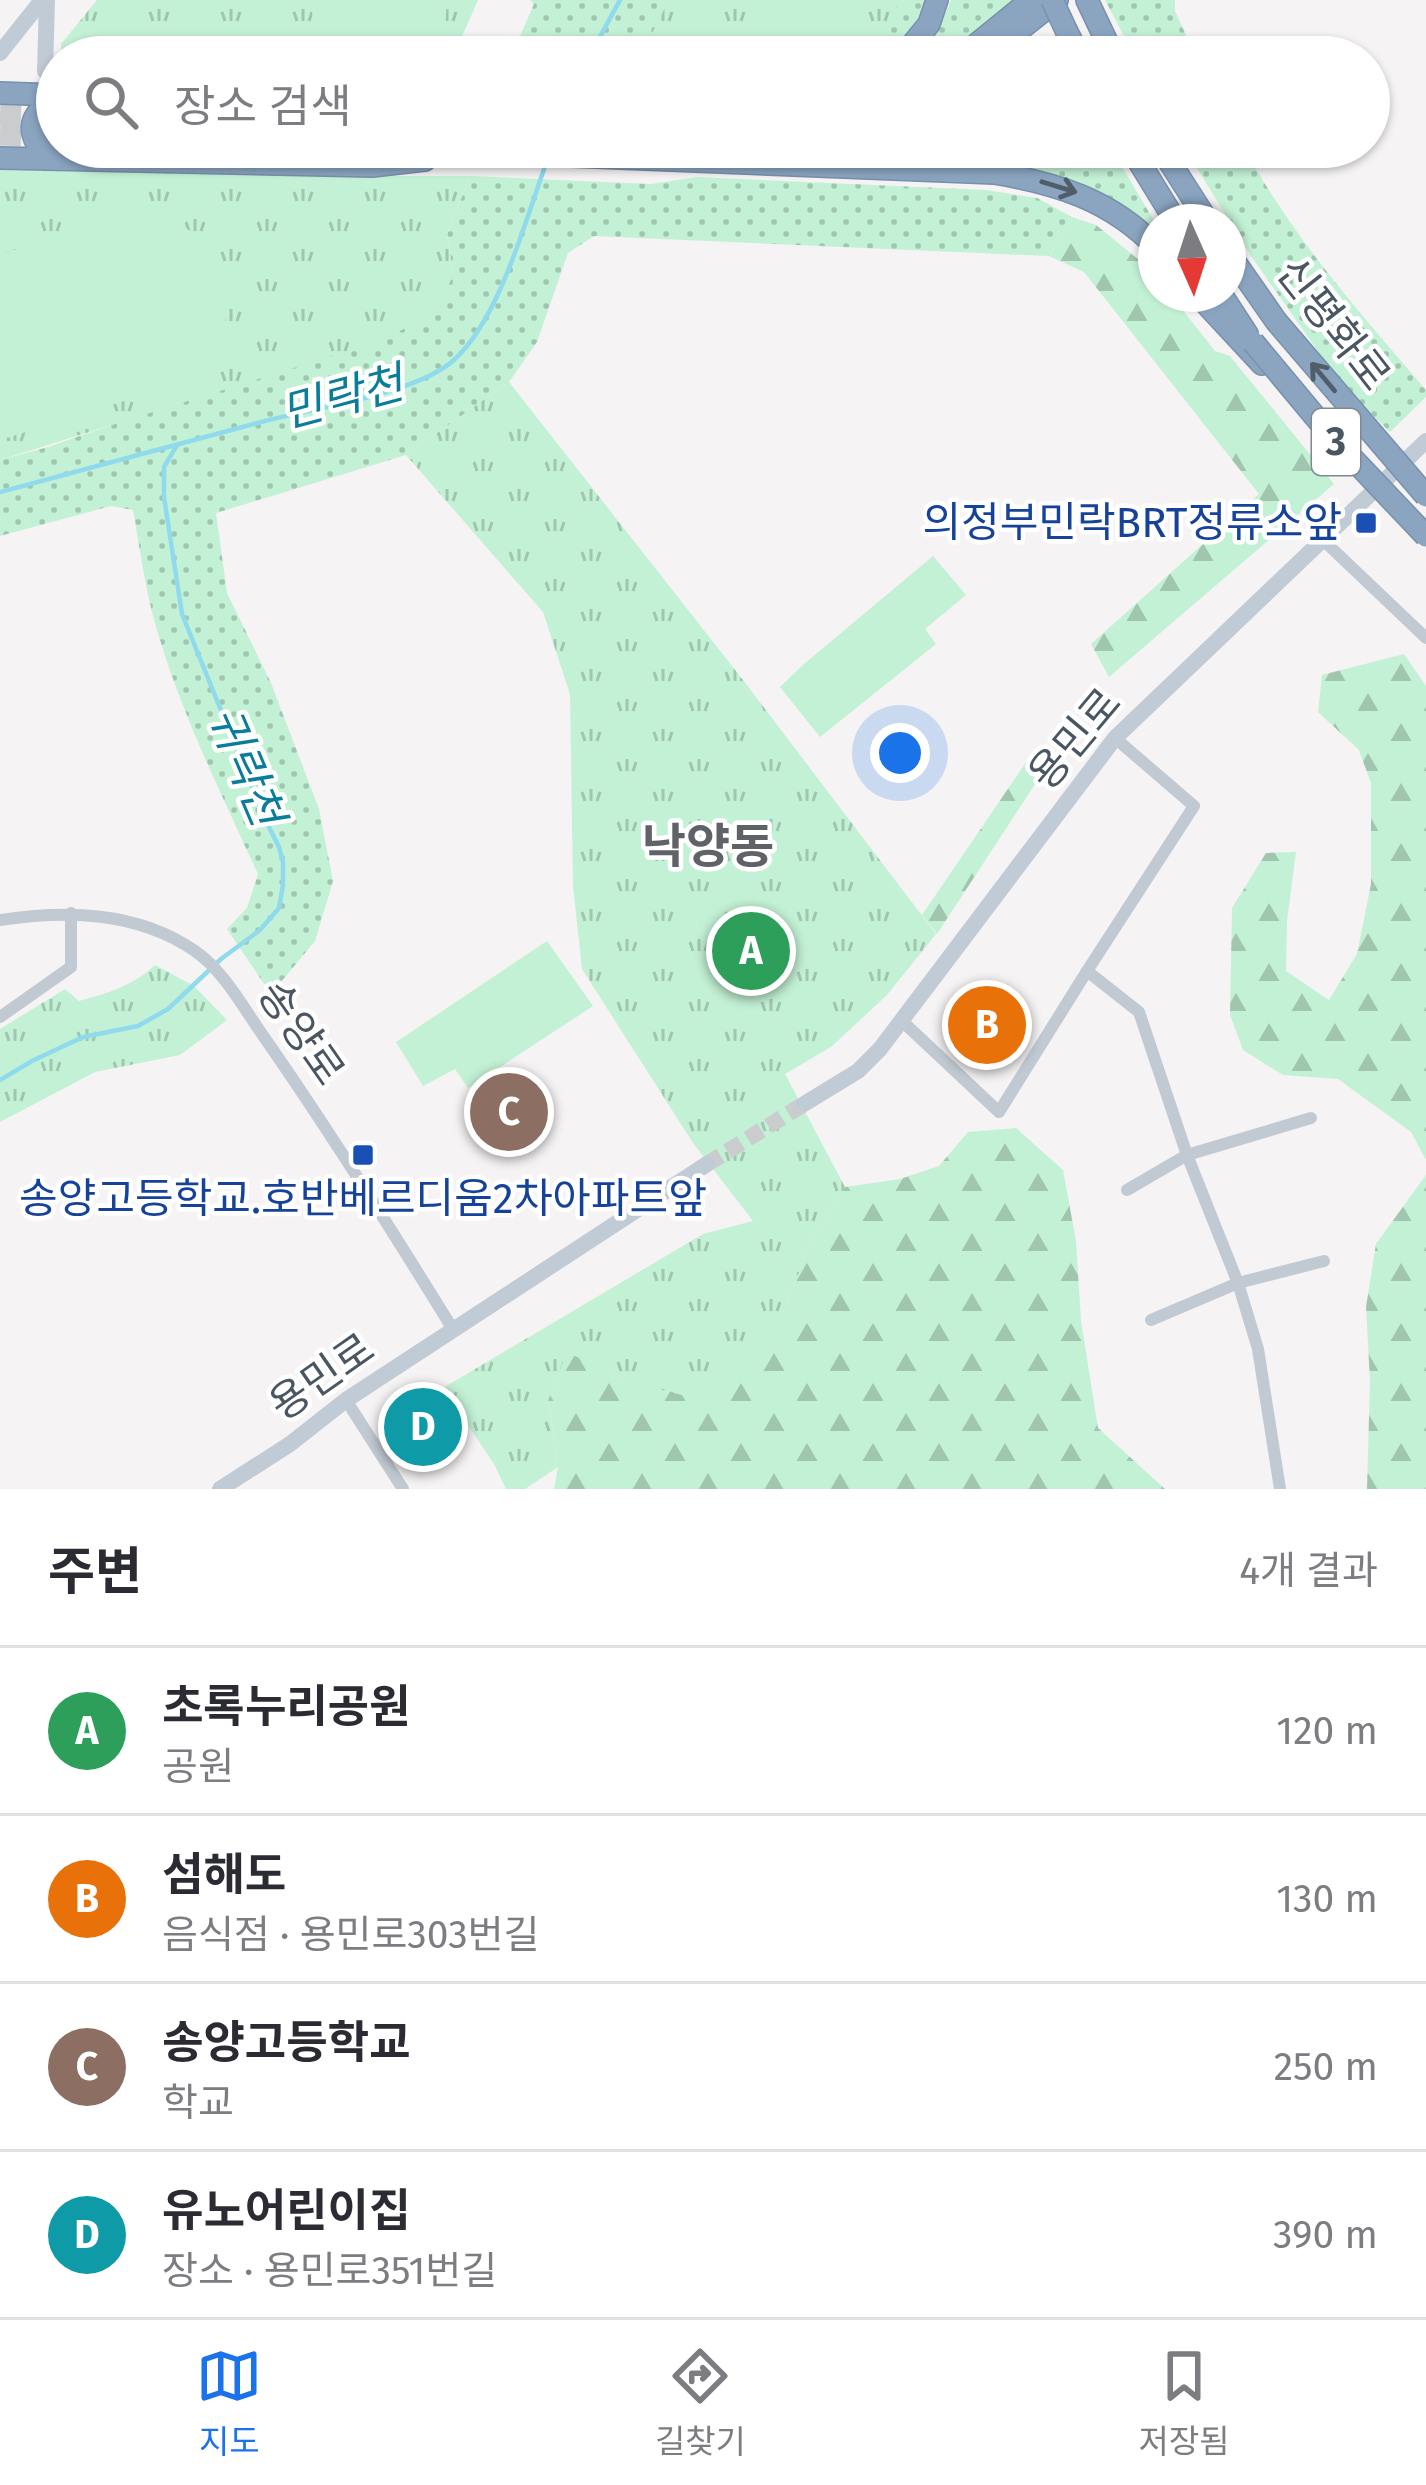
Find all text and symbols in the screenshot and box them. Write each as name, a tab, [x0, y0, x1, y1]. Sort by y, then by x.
search box	[36, 36, 1390, 168]
icon: search	[78, 69, 144, 135]
text: 장소 검색	[174, 80, 352, 134]
one-way arrow	[1039, 177, 1077, 199]
north arrow	[1138, 204, 1246, 312]
street label: 신평화로	[1266, 248, 1400, 400]
water label: 민락천	[275, 355, 413, 440]
one-way arrow	[1310, 362, 1337, 393]
road number: 3	[1312, 409, 1360, 475]
place label: 의정부민락BRT정류소앞	[922, 498, 1342, 548]
marker: 의정부민락BRT정류소앞	[1353, 510, 1379, 536]
street label: 용민로	[1019, 679, 1131, 799]
water label: 귀락천	[196, 698, 296, 838]
your location	[870, 723, 930, 783]
district label: 낙양동	[642, 818, 774, 876]
pin: A	[712, 906, 790, 996]
street label: 송양로	[247, 971, 355, 1095]
pin: B	[948, 980, 1026, 1070]
pin: C	[470, 1067, 548, 1157]
marker: 송양고등학교.호반베르디움2차아파트앞	[350, 1142, 376, 1168]
place label: 송양고등학교.호반베르디움2차아파트앞	[19, 1174, 707, 1224]
street label: 용민로	[260, 1323, 384, 1431]
pin: D	[384, 1382, 462, 1472]
text: 주변	[48, 1541, 142, 1603]
text: 4개 결과	[1239, 1548, 1378, 1594]
text: 초록누리공원	[162, 1680, 410, 1734]
text: A	[75, 1708, 99, 1754]
text: 120 m	[1276, 1708, 1378, 1754]
text: 공원	[162, 1744, 234, 1790]
text: 섬해도	[162, 1848, 286, 1902]
text: B	[75, 1876, 99, 1922]
text: 130 m	[1276, 1876, 1378, 1922]
text: 음식점 · 용민로303번길	[162, 1912, 539, 1958]
text: 송양고등학교	[162, 2016, 410, 2070]
text: C	[76, 2044, 98, 2090]
text: 250 m	[1274, 2044, 1378, 2090]
text: 학교	[162, 2080, 234, 2126]
text: 유노어린이집	[162, 2184, 410, 2238]
text: D	[74, 2212, 100, 2258]
text: 390 m	[1273, 2212, 1378, 2258]
text: 장소 · 용민로351번길	[162, 2248, 497, 2294]
tab: 지도	[196, 2343, 262, 2463]
tab: 길찾기	[655, 2343, 746, 2463]
tab: 저장됨	[1139, 2343, 1230, 2463]

